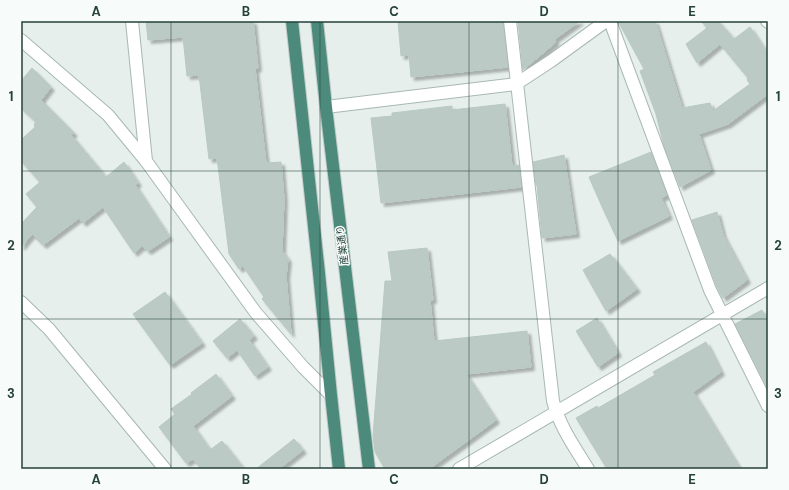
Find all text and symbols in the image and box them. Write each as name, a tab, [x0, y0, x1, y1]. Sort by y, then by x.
text: A	[91, 3, 101, 20]
text: B	[242, 3, 250, 20]
text: C	[389, 3, 399, 20]
text: D	[539, 3, 549, 20]
text: E	[688, 3, 696, 20]
text: 1	[9, 88, 13, 105]
text: 1	[776, 88, 780, 105]
street label: 産業通り	[333, 224, 351, 266]
text: 2	[7, 237, 15, 254]
text: 2	[774, 237, 782, 254]
text: 3	[7, 385, 15, 402]
text: 3	[774, 385, 782, 402]
text: A	[91, 471, 101, 488]
text: B	[242, 471, 250, 488]
text: C	[389, 471, 399, 488]
text: D	[539, 471, 549, 488]
text: E	[688, 471, 696, 488]

